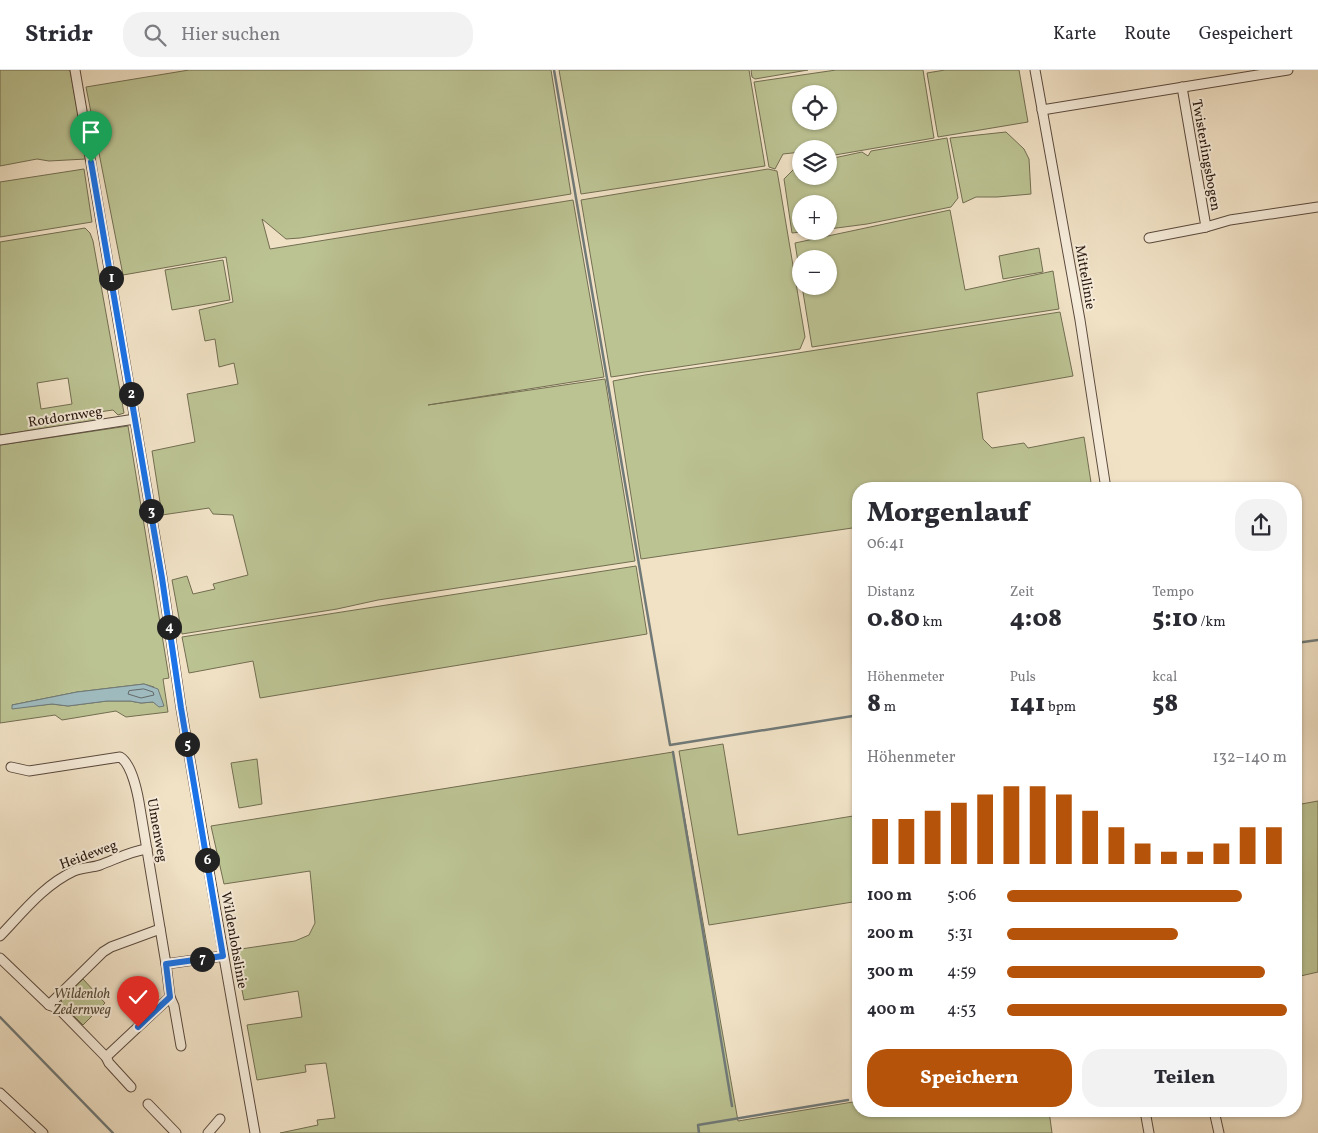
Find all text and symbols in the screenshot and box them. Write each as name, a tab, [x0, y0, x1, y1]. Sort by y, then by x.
search box	[123, 12, 473, 57]
text: Stridr	[25, 18, 93, 52]
icon: search	[141, 21, 169, 49]
text: Hier suchen	[181, 22, 280, 48]
text: Karte	[1053, 22, 1096, 47]
text: Route	[1124, 22, 1171, 47]
text: Gespeichert	[1199, 22, 1293, 47]
map controls	[792, 85, 837, 295]
button: locate	[792, 85, 837, 130]
street label: Twisterlingsbogen	[1186, 98, 1225, 213]
pin	[70, 111, 112, 162]
icon: arrive	[77, 118, 105, 146]
button: layers	[792, 140, 837, 185]
button: +	[792, 195, 837, 240]
street label: Mittellinie	[1070, 243, 1100, 311]
button: −	[792, 250, 837, 295]
pin: 1	[98, 266, 124, 290]
text: 1	[109, 269, 114, 288]
pin: 2	[118, 382, 144, 406]
text: 2	[128, 385, 135, 404]
street label: Rotdornweg	[27, 402, 104, 433]
text: Morgenlauf	[867, 494, 1029, 533]
pin: 3	[138, 498, 164, 524]
button: share	[1235, 499, 1287, 551]
text: 3	[148, 502, 155, 521]
text: 06:41	[867, 533, 904, 555]
text: Distanz	[867, 583, 915, 602]
text: Zeit	[1010, 583, 1034, 602]
text: Tempo	[1152, 583, 1194, 602]
text: 0.80	[867, 602, 920, 637]
text: 4:08	[1010, 602, 1062, 637]
text: 5:10	[1152, 602, 1198, 637]
text: km	[920, 613, 943, 632]
text: /km	[1198, 613, 1226, 632]
pin: 4	[156, 614, 182, 640]
text: 4	[165, 618, 174, 637]
text: Höhenmeter	[867, 668, 945, 687]
text: Puls	[1010, 668, 1036, 687]
text: kcal	[1152, 668, 1177, 687]
text: 8	[867, 687, 881, 722]
text: 141	[1010, 687, 1045, 722]
text: 58	[1152, 687, 1178, 722]
text: m	[881, 698, 896, 717]
text: bpm	[1045, 698, 1076, 717]
pin: 5	[174, 732, 200, 756]
text: 5	[184, 735, 191, 754]
text: Höhenmeter	[867, 747, 956, 769]
text: 132–140 m	[1213, 747, 1287, 769]
street label: Ulmenweg	[142, 797, 172, 864]
street label: Heideweg	[57, 836, 120, 875]
pin: 6	[194, 848, 220, 872]
text: 6	[204, 851, 211, 870]
text: 100 m	[867, 885, 912, 907]
text: 5:06	[947, 885, 976, 907]
street label: Wildenlohslinie	[216, 890, 251, 991]
text: 200 m	[867, 923, 914, 945]
text: 5:31	[947, 923, 973, 945]
pin: 7	[190, 946, 214, 972]
text: 7	[199, 950, 206, 969]
text: 300 m	[867, 961, 913, 983]
text: 4:59	[947, 961, 976, 983]
pin	[117, 976, 159, 1027]
icon: check	[124, 983, 152, 1011]
park label: Wildenloh Zedernweg	[52, 985, 111, 1020]
text: 400 m	[867, 999, 915, 1021]
text: 4:53	[947, 999, 976, 1021]
button: Speichern	[867, 1049, 1072, 1107]
button: Teilen	[1082, 1049, 1287, 1107]

